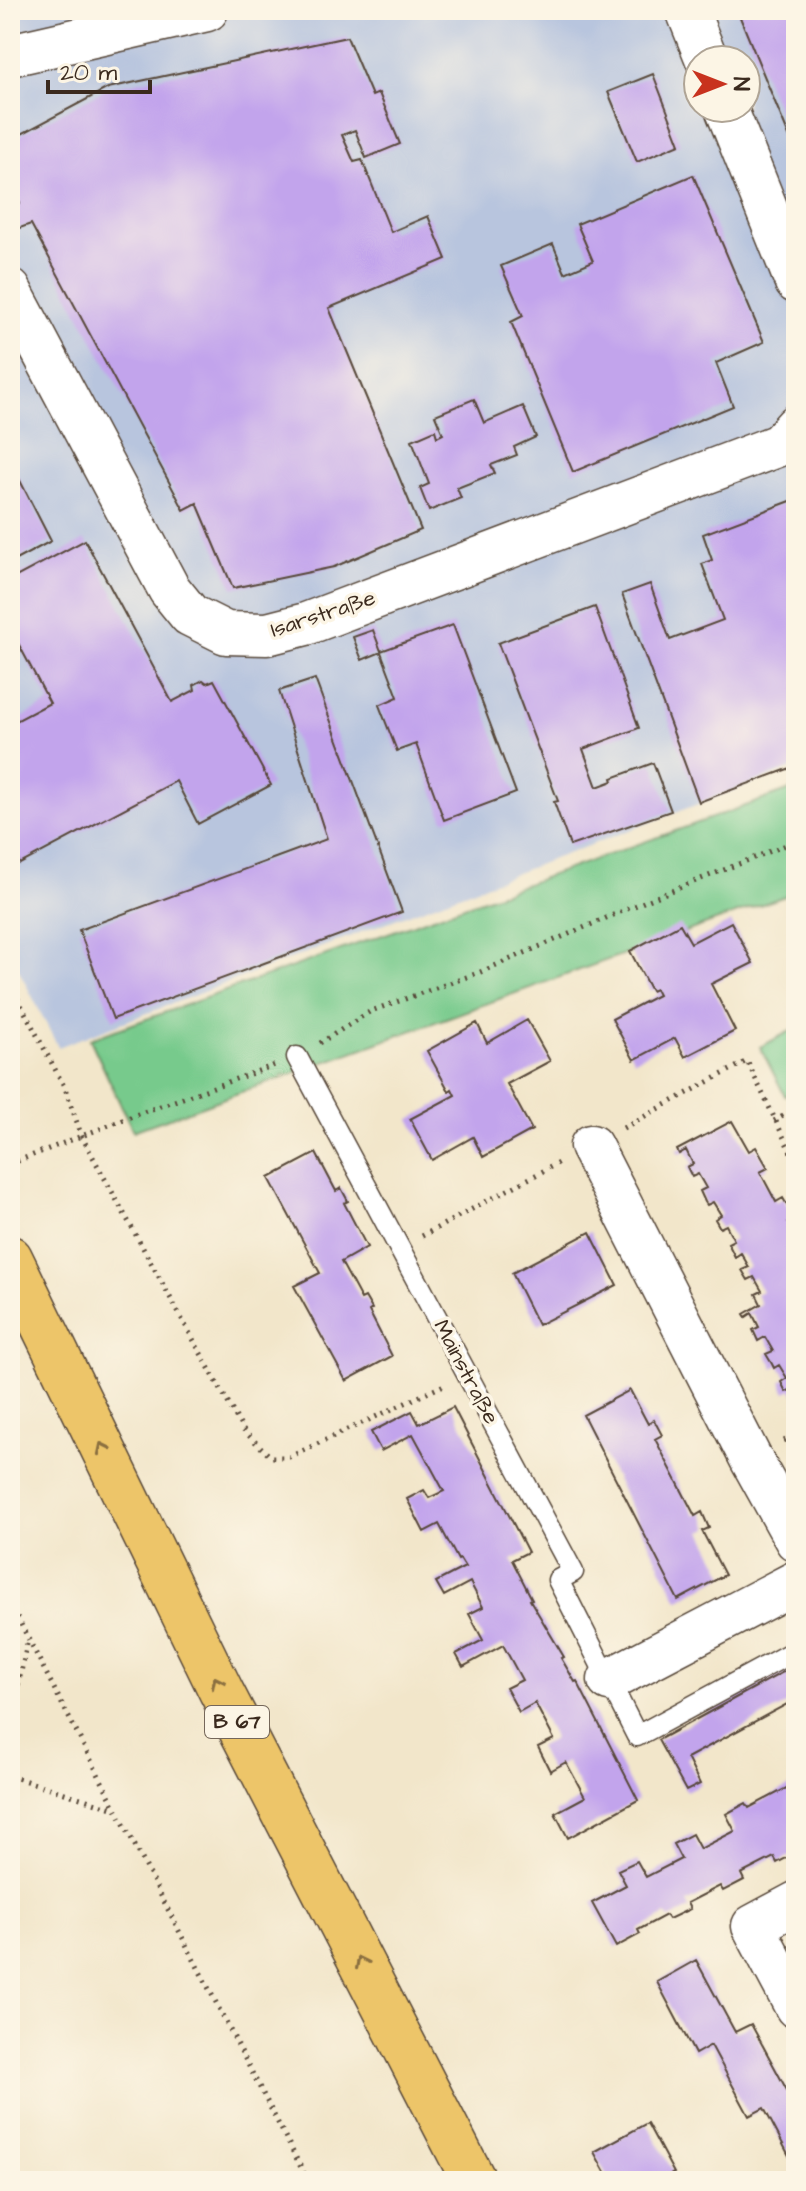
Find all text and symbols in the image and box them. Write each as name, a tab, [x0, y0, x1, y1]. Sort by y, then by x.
scale bar	[48, 44, 150, 94]
north arrow	[682, 44, 762, 124]
text: 20 m	[60, 56, 117, 90]
text: N	[725, 77, 756, 91]
street label: Isarstraße	[267, 582, 379, 646]
street label: Mainstraße	[425, 1314, 507, 1430]
one-way arrow	[97, 1441, 112, 1456]
one-way arrow	[211, 1675, 226, 1690]
road number: B 67	[205, 1706, 269, 1738]
one-way arrow	[356, 1956, 371, 1971]

